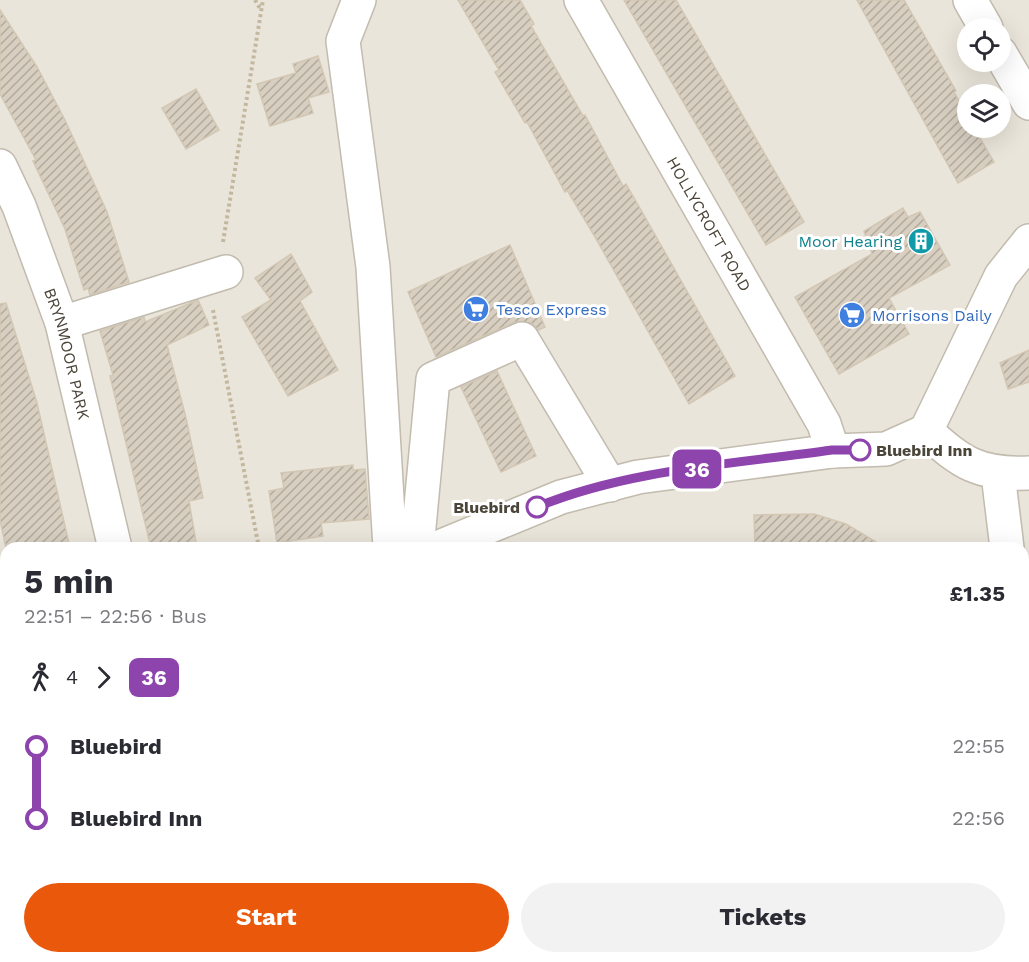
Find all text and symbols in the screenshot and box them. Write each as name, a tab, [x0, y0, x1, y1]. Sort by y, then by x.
map controls	[957, 18, 1011, 138]
button: locate	[957, 18, 1011, 72]
button: layers	[957, 84, 1011, 138]
street label: HOLLYCROFT ROAD	[663, 153, 755, 295]
building icon: Moor Hearing	[906, 226, 936, 256]
place label: Moor Hearing	[799, 232, 902, 251]
street label: BRYNMOOR PARK	[40, 285, 94, 422]
supermarket icon: Tesco Express	[461, 294, 491, 324]
place label: Tesco Express	[496, 300, 607, 319]
supermarket icon: Morrisons Daily	[837, 300, 867, 330]
place label: Morrisons Daily	[872, 306, 993, 325]
marker: Bluebird Inn	[849, 439, 871, 461]
place label: Bluebird Inn	[876, 441, 972, 460]
line badge: 36	[670, 450, 724, 488]
text: 36	[684, 457, 710, 482]
marker: Bluebird	[526, 496, 548, 518]
place label: Bluebird	[453, 498, 520, 517]
text: 5 min	[24, 562, 114, 601]
text: £1.35	[950, 581, 1005, 606]
text: 22:51 – 22:56 · Bus	[24, 604, 207, 628]
icon: walk	[24, 661, 57, 694]
icon: forward	[87, 661, 120, 694]
text: 4	[66, 665, 78, 689]
text: 36	[141, 665, 167, 690]
text: Bluebird	[70, 734, 162, 759]
text: 22:55	[952, 734, 1005, 758]
text: Bluebird Inn	[70, 806, 202, 831]
text: 22:56	[952, 806, 1005, 830]
button: Start	[24, 883, 509, 952]
button: Tickets	[521, 883, 1005, 952]

